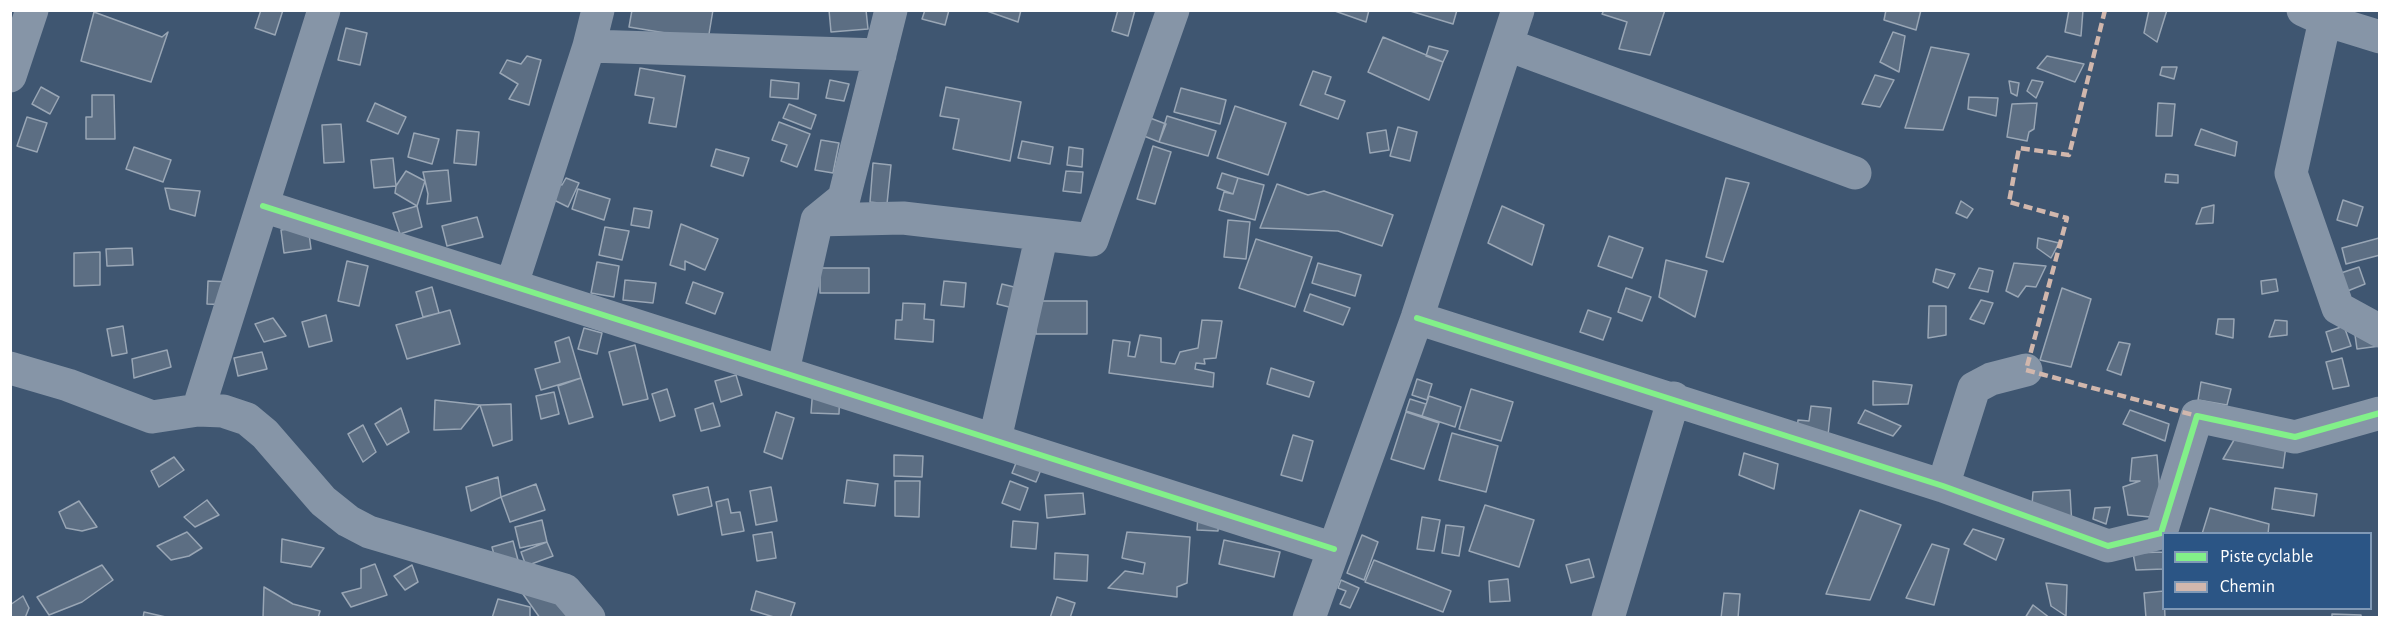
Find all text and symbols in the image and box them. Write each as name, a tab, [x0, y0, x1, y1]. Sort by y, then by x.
legend	[2162, 532, 2372, 610]
text: Piste cyclable	[2220, 548, 2313, 566]
text: Chemin	[2220, 578, 2275, 596]

